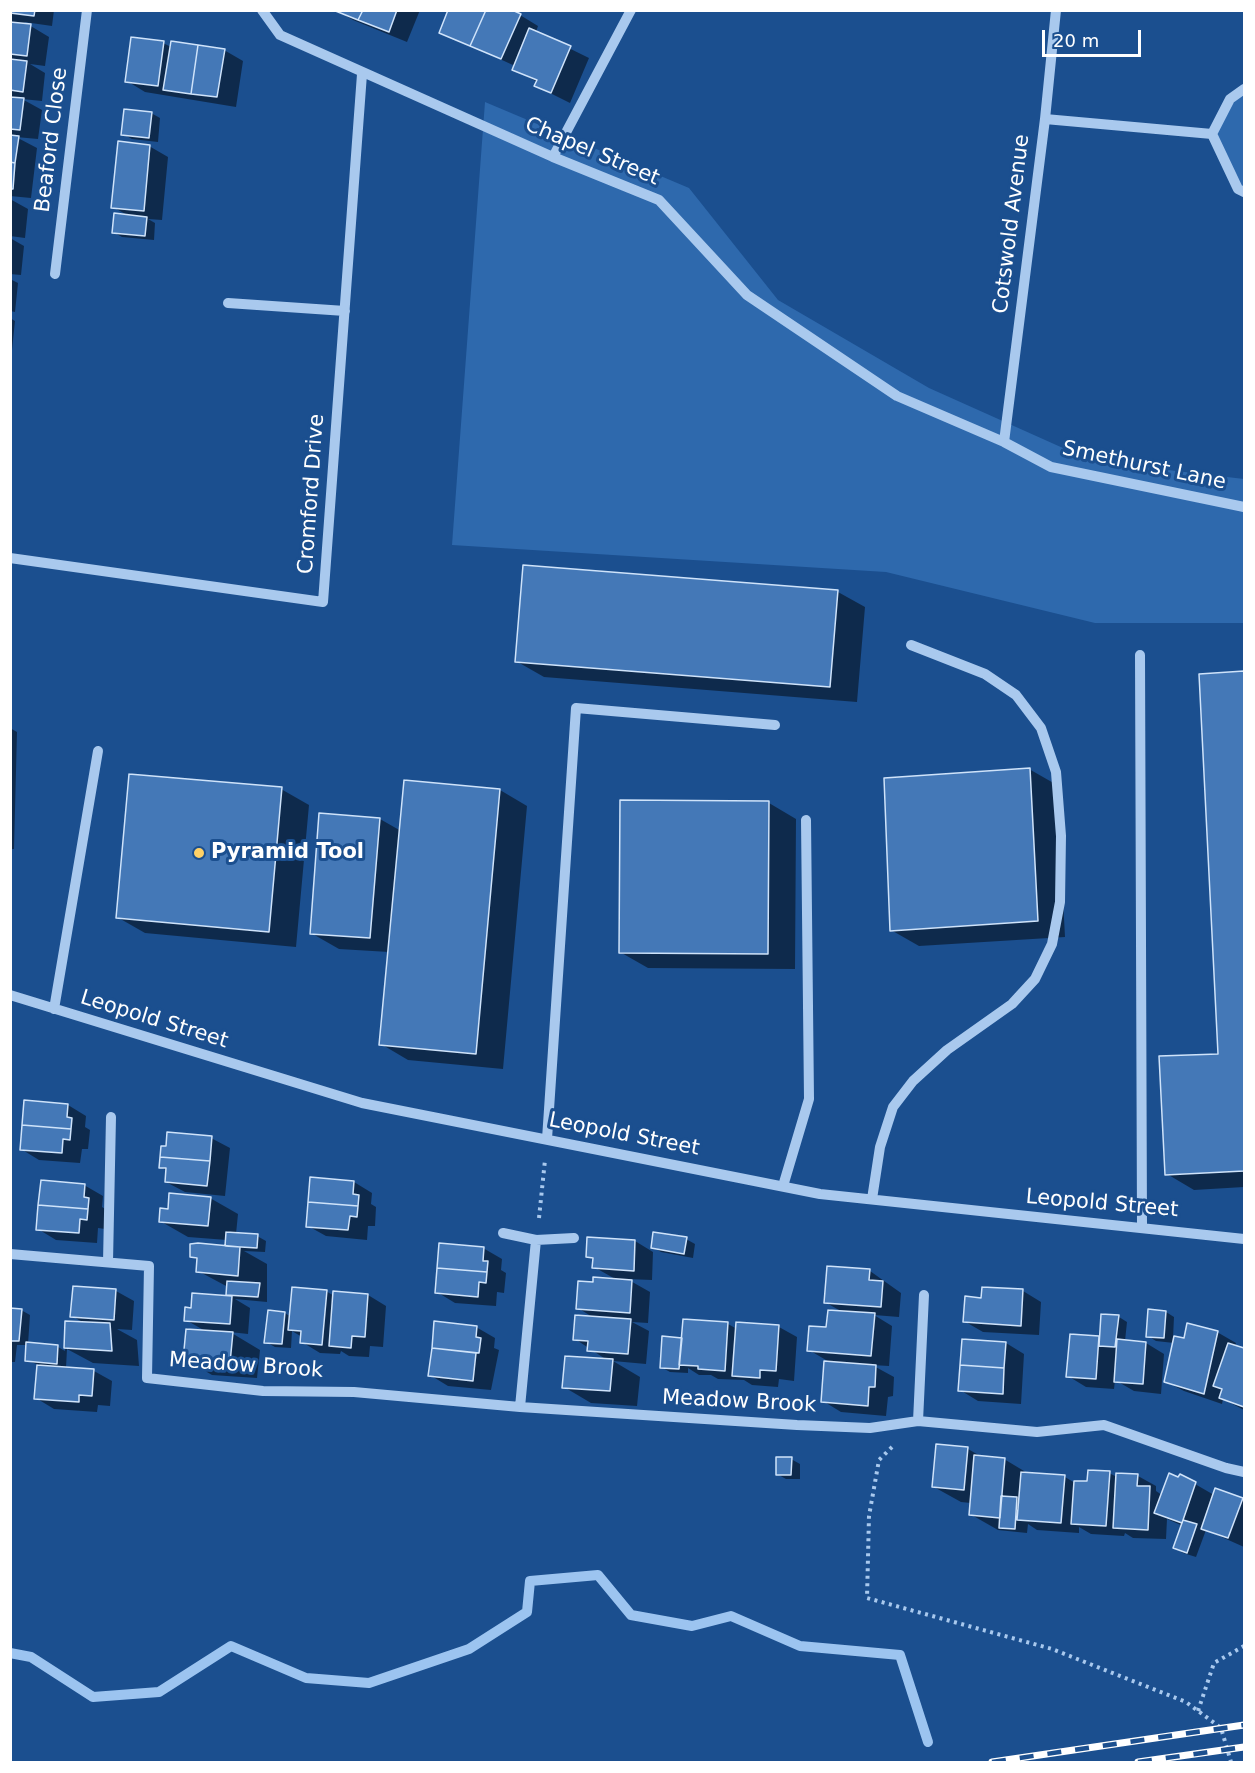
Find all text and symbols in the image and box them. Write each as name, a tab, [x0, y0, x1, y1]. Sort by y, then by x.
scale bar	[1045, 18, 1144, 56]
text: 20 m	[1053, 30, 1099, 51]
street label: Beaford Close	[31, 66, 73, 214]
street label: Chapel Street	[521, 112, 663, 192]
street label: Cotswold Avenue	[988, 133, 1036, 315]
street label: Cromford Drive	[294, 413, 330, 575]
street label: Smethurst Lane	[1060, 436, 1228, 496]
place label: Pyramid Tool	[211, 840, 364, 866]
marker: Pyramid Tool	[192, 846, 206, 860]
street label: Leopold Street	[77, 986, 231, 1054]
street label: Leopold Street	[547, 1108, 701, 1162]
street label: Leopold Street	[1025, 1185, 1179, 1223]
street label: Meadow Brook	[168, 1348, 324, 1384]
street label: Meadow Brook	[661, 1385, 817, 1419]

